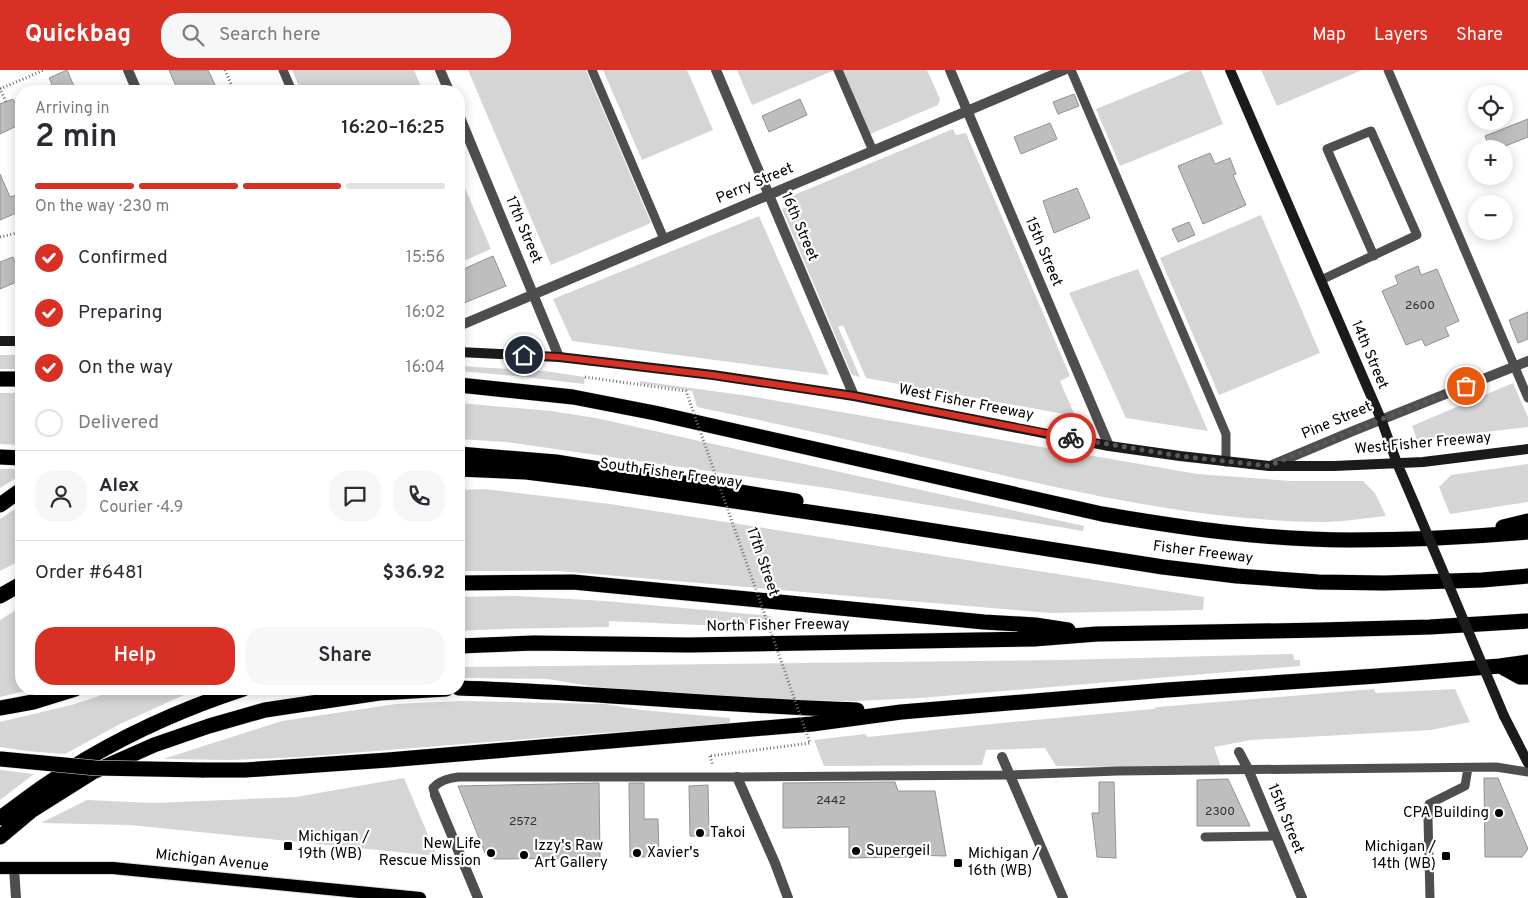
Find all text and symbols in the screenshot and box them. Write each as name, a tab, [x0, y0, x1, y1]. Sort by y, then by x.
search box	[161, 13, 511, 58]
text: Quickbag	[25, 20, 131, 50]
icon: search	[179, 21, 207, 49]
text: Search here	[219, 23, 321, 47]
text: Map	[1312, 24, 1346, 47]
text: Layers	[1374, 24, 1428, 47]
text: Share	[1456, 24, 1503, 47]
map controls	[1468, 85, 1513, 240]
button: locate	[1468, 85, 1513, 130]
text: Arriving in	[35, 99, 110, 119]
text: 16:20–16:25	[341, 116, 445, 140]
text: 2 min	[35, 118, 117, 158]
button: +	[1468, 140, 1513, 185]
street label: Perry Street	[713, 159, 797, 209]
street label: 16th Street	[776, 190, 822, 264]
street label: 17th Street	[500, 193, 546, 267]
button: −	[1468, 195, 1513, 240]
text: On the way · 230 m	[35, 197, 169, 217]
street label: 15th Street	[1020, 214, 1066, 290]
icon: check	[35, 244, 63, 272]
text: Confirmed	[78, 246, 168, 270]
text: 15:56	[406, 248, 445, 268]
house number: 2600	[1405, 298, 1435, 314]
icon: check	[35, 299, 63, 327]
text: Preparing	[78, 301, 162, 325]
text: 16:02	[406, 303, 445, 323]
street label: 14th Street	[1346, 318, 1392, 392]
pin	[503, 334, 545, 376]
icon: home	[510, 341, 538, 369]
icon: check	[35, 354, 63, 382]
text: On the way	[78, 356, 173, 380]
text: 16:04	[406, 358, 445, 378]
pin	[1445, 365, 1487, 407]
icon: bag	[1452, 372, 1480, 400]
street label: West Fisher Freeway	[897, 381, 1035, 425]
street label: Pine Street	[1299, 398, 1375, 444]
text: Delivered	[78, 411, 159, 435]
courier	[1046, 413, 1096, 463]
icon: bike	[1057, 424, 1085, 452]
street label: West Fisher Freeway	[1354, 429, 1492, 459]
street label: South Fisher Freeway	[598, 455, 744, 493]
button: person	[35, 470, 87, 522]
button: chat	[329, 470, 381, 522]
button: phone	[393, 470, 445, 522]
text: Alex	[99, 474, 139, 498]
text: Courier · 4.9	[99, 498, 183, 518]
street label: 17th Street	[741, 525, 783, 599]
street label: Fisher Freeway	[1152, 537, 1254, 569]
text: Order #6481	[35, 561, 144, 585]
text: $36.92	[383, 561, 445, 585]
street label: North Fisher Freeway	[706, 615, 850, 637]
button: Help	[35, 627, 235, 685]
button: Share	[245, 627, 445, 685]
street label: 15th Street	[1262, 781, 1308, 857]
house number: 2442	[816, 793, 846, 809]
house number: 2300	[1205, 804, 1235, 820]
place label: CPA Building	[1403, 804, 1489, 823]
marker: CPA Building	[1493, 807, 1505, 819]
house number: 2572	[509, 814, 537, 830]
place label: Takoi	[710, 824, 745, 843]
marker: Takoi	[694, 827, 706, 839]
place label: Michigan / 19th (WB)	[298, 828, 370, 864]
place label: New Life Rescue Mission	[379, 835, 481, 871]
place label: Izzy's Raw Art Gallery	[534, 837, 608, 873]
place label: Michigan / 14th (WB)	[1364, 838, 1437, 874]
marker: Michigan / 19th (WB)	[282, 840, 294, 852]
place label: Supergeil	[866, 842, 930, 861]
place label: Xavier's	[647, 844, 700, 863]
marker: Supergeil	[850, 845, 862, 857]
place label: Michigan / 16th (WB)	[968, 845, 1040, 881]
street label: Michigan Avenue	[154, 846, 270, 876]
marker: New Life Rescue Mission	[485, 847, 497, 859]
marker: Xavier's	[631, 847, 643, 859]
marker: Izzy's Raw Art Gallery	[518, 849, 530, 861]
marker: Michigan / 14th (WB)	[1440, 850, 1452, 862]
marker: Michigan / 16th (WB)	[952, 857, 964, 869]

